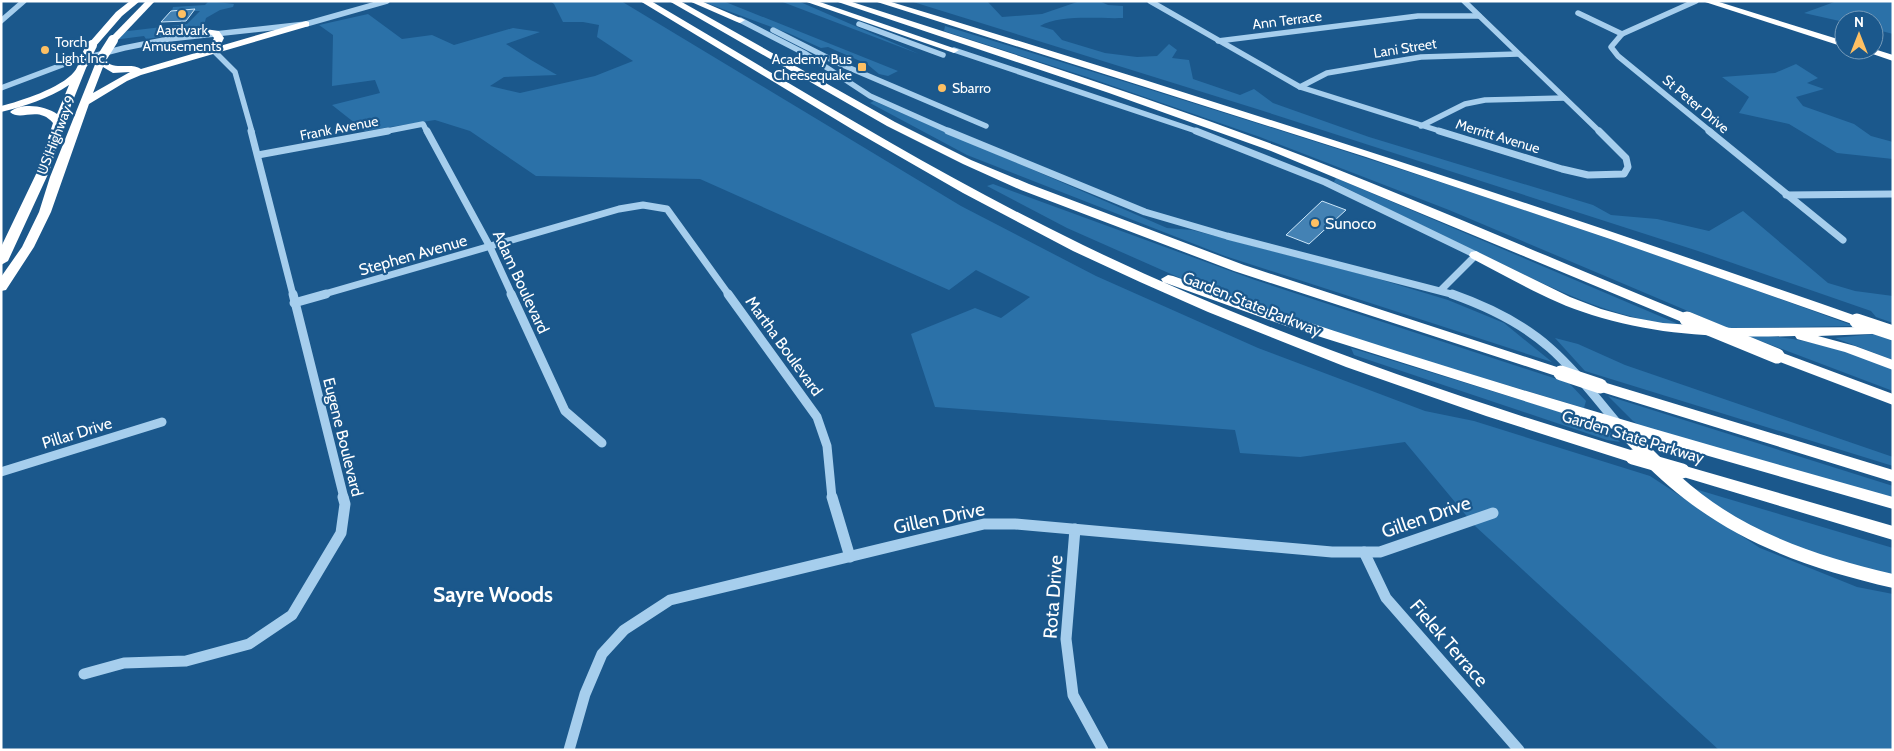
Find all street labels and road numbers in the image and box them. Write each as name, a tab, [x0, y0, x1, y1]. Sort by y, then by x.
street label: Ann Terrace	[1251, 7, 1323, 33]
street label: Lani Street	[1372, 34, 1438, 62]
street label: St Peter Drive	[1659, 71, 1733, 137]
street label: US Highway 9	[33, 93, 79, 177]
street label: Frank Avenue	[298, 112, 380, 144]
street label: Merritt Avenue	[1454, 115, 1542, 157]
street label: Adam Boulevard	[489, 227, 553, 337]
street label: Stephen Avenue	[357, 230, 469, 280]
street label: Garden State Parkway	[1180, 268, 1324, 340]
street label: Martha Boulevard	[741, 292, 827, 400]
street label: Eugene Boulevard	[319, 376, 367, 498]
street label: Garden State Parkway	[1560, 406, 1706, 468]
street label: Pillar Drive	[40, 413, 114, 453]
street label: Gillen Drive	[1378, 491, 1474, 543]
street label: Gillen Drive	[891, 497, 987, 539]
street label: Rota Drive	[1039, 554, 1067, 640]
street label: Fielek Terrace	[1405, 595, 1493, 692]

